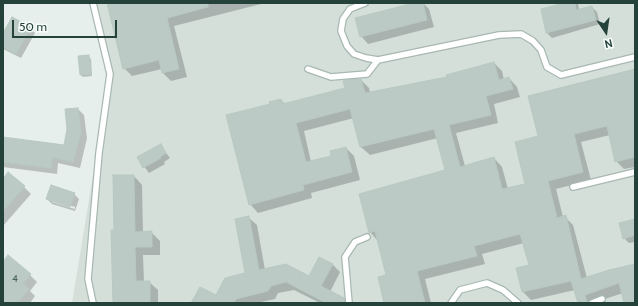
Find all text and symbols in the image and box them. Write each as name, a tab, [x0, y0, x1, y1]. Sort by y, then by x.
scale bar	[14, 12, 119, 38]
north arrow	[586, 12, 626, 52]
text: 50 m	[19, 19, 47, 34]
text: N	[603, 36, 614, 51]
house number: 4	[12, 273, 18, 285]

